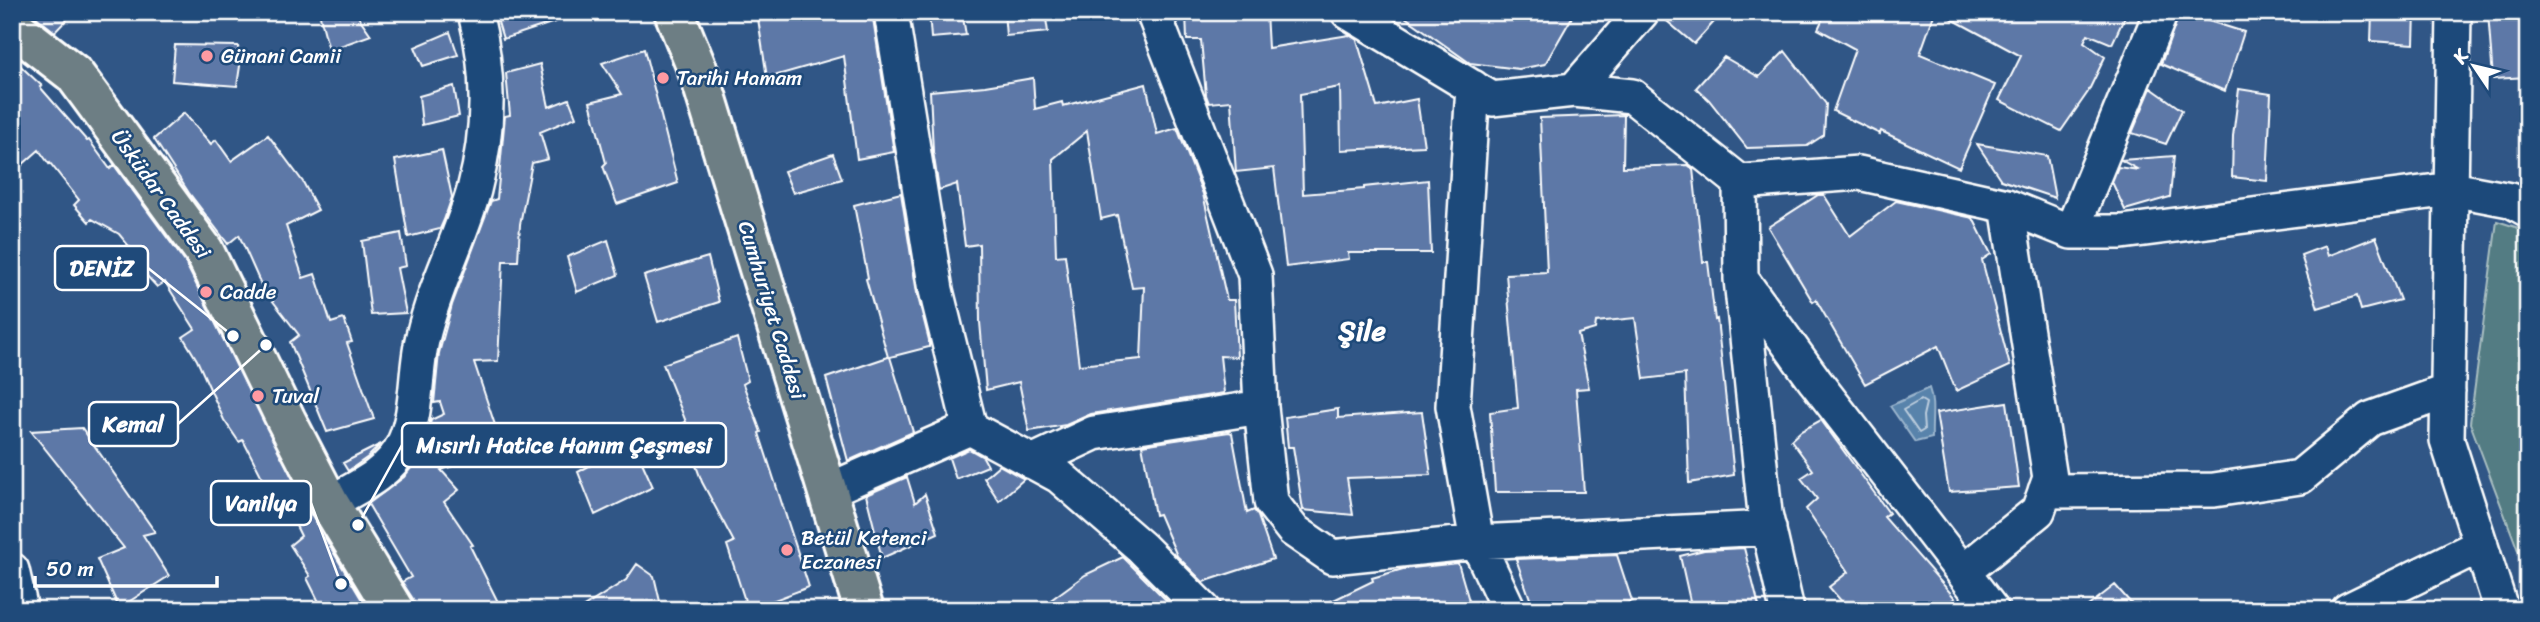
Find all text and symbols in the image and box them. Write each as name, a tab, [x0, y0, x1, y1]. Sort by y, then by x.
north arrow	[2438, 32, 2508, 102]
place label: Günani Camii	[221, 37, 342, 75]
text: K	[2443, 41, 2478, 72]
marker: Günani Camii	[199, 48, 215, 64]
place label: Tarihi Hamam	[677, 59, 802, 97]
marker: Tarihi Hamam	[655, 70, 671, 86]
street label: Üsküdar Caddesi	[101, 121, 222, 268]
street label: Cumhuriyet Caddesi	[727, 216, 818, 405]
callout: DENİZ	[55, 246, 148, 290]
text: DENİZ	[69, 248, 135, 289]
place label: Cadde	[220, 273, 277, 311]
marker: Cadde	[198, 284, 214, 300]
district label: Şile	[1337, 306, 1386, 355]
place label: Tuval	[272, 377, 320, 415]
marker: Tuval	[250, 388, 266, 404]
callout: Kemal	[89, 402, 178, 446]
text: Kemal	[101, 404, 165, 445]
callout: Mısırlı Hatice Hanım Çeşmesi	[402, 423, 726, 467]
text: Mısırlı Hatice Hanım Çeşmesi	[415, 425, 713, 466]
callout: Vanilya	[211, 481, 311, 525]
text: Vanilya	[225, 483, 298, 524]
place label: Betül Ketenci Eczanesi	[801, 519, 928, 581]
marker: Betül Ketenci Eczanesi	[779, 542, 795, 558]
scale bar	[35, 545, 217, 589]
text: 50 m	[46, 550, 94, 588]

